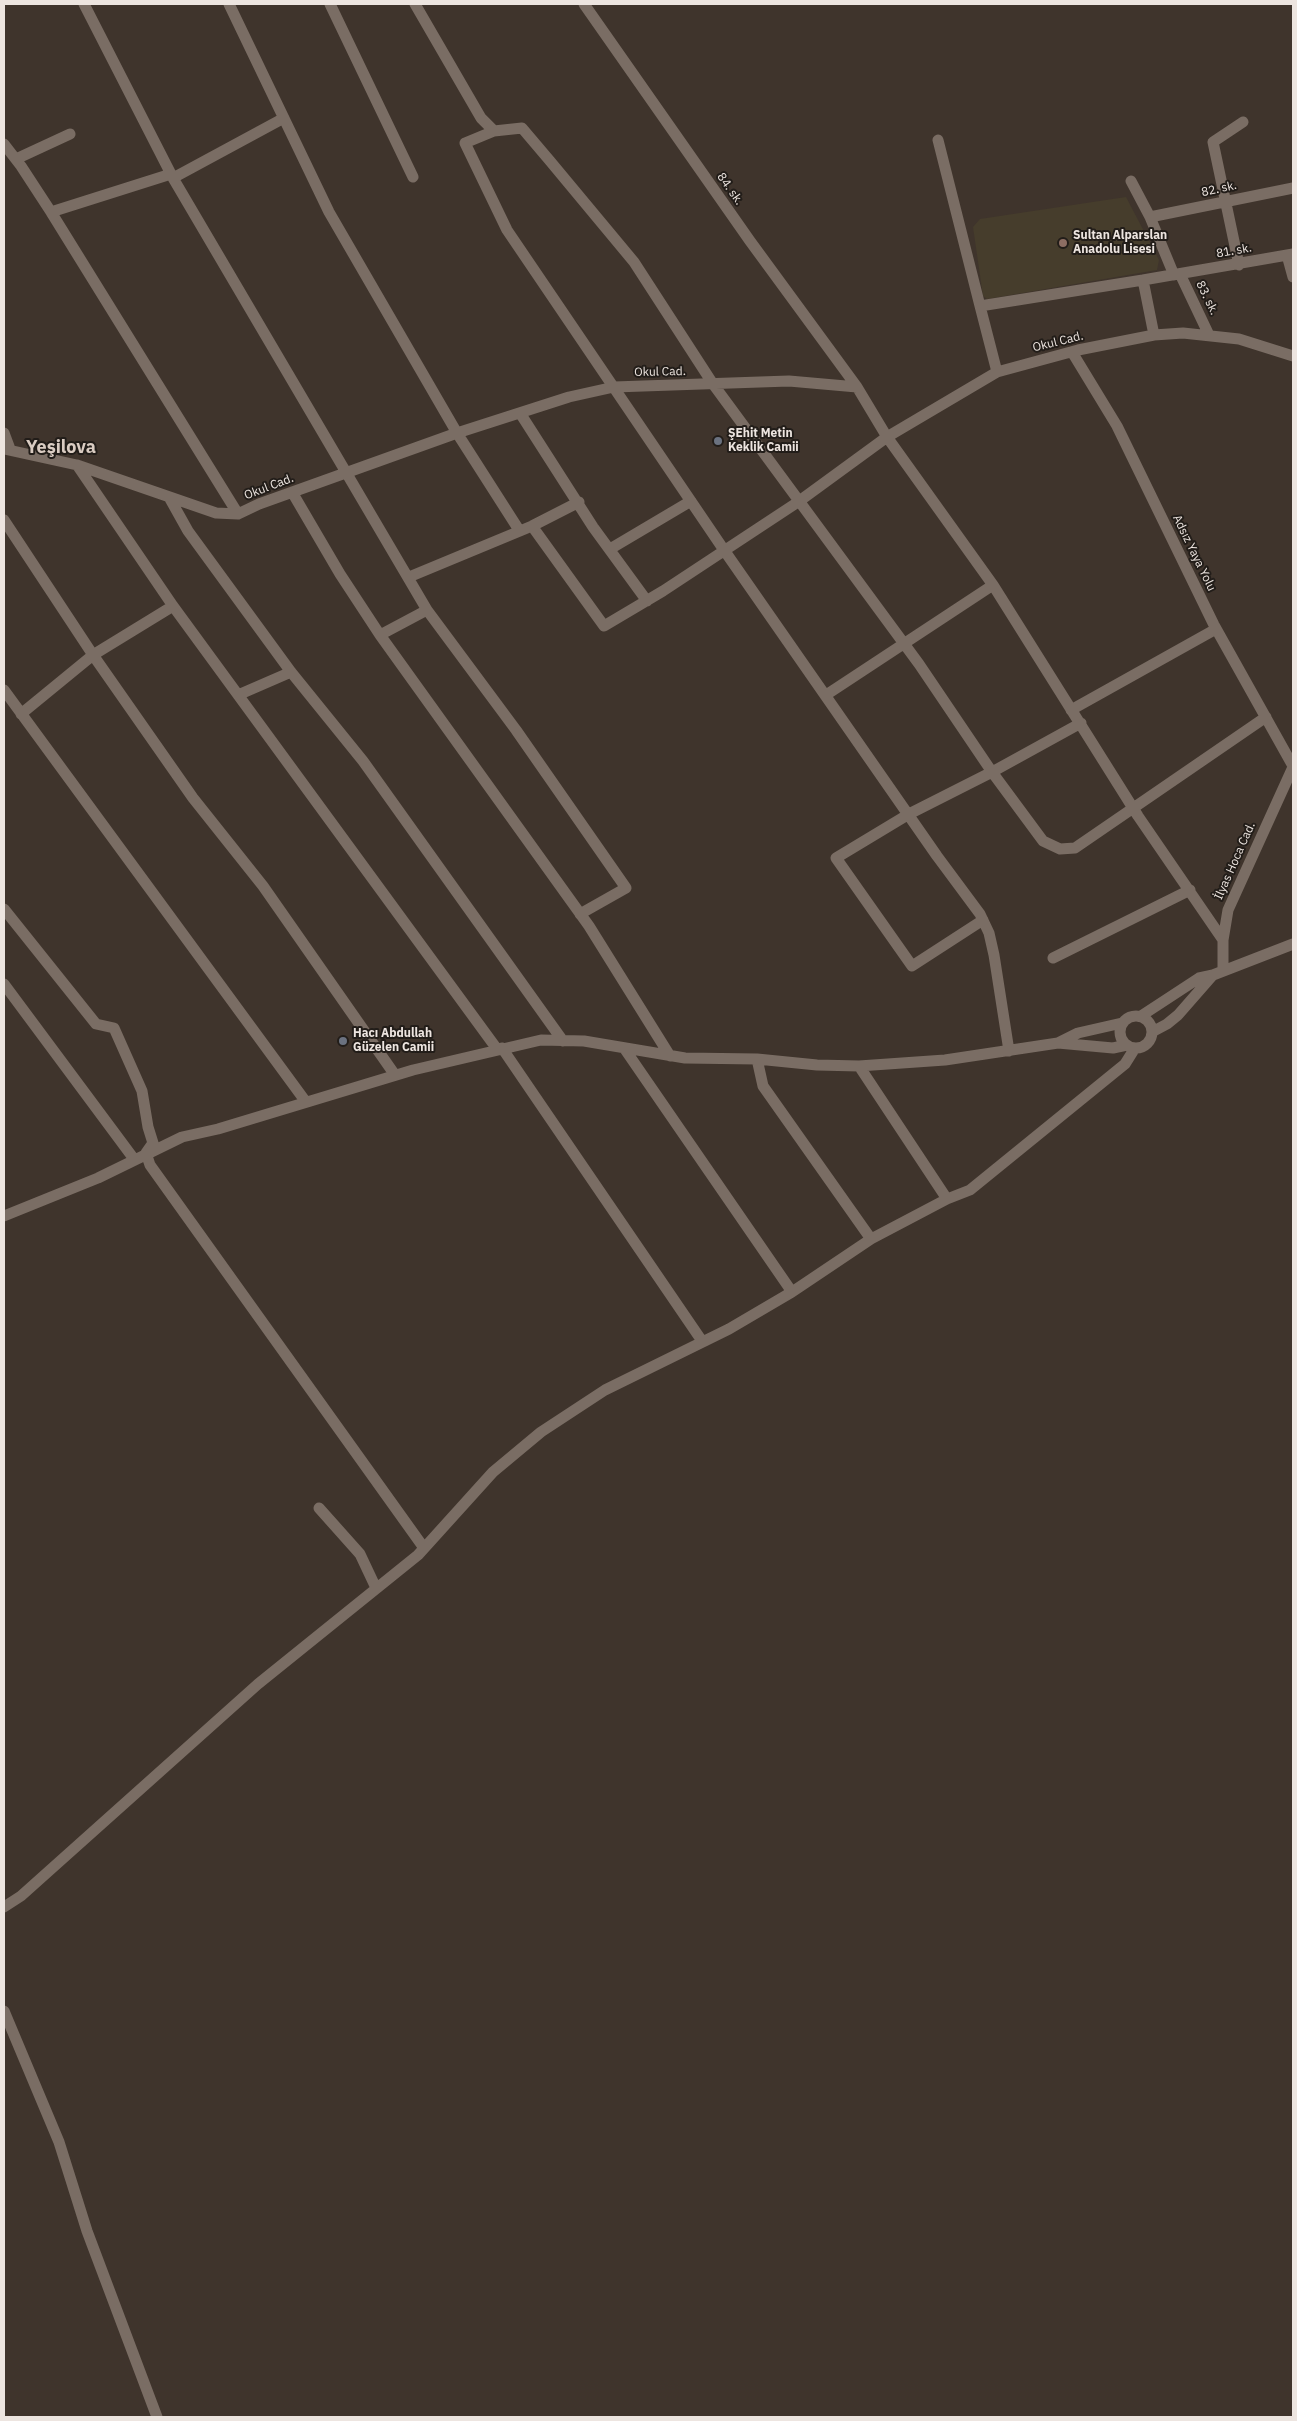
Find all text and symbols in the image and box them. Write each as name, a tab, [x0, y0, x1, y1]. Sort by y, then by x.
street label: 84. sk.	[714, 170, 746, 208]
street label: 82. sk.	[1200, 178, 1238, 200]
place label: Sultan Alparslan Anadolu Lisesi	[1073, 229, 1167, 257]
marker: Sultan Alparslan Anadolu Lisesi	[1057, 237, 1069, 249]
street label: 81. sk.	[1215, 241, 1253, 261]
street label: 83. sk.	[1193, 279, 1221, 317]
street label: Okul Cad.	[1031, 329, 1085, 355]
street label: Okul Cad.	[634, 364, 686, 380]
place label: ŞEhit Metin Keklik Camii	[728, 427, 799, 455]
marker: ŞEhit Metin Keklik Camii	[712, 435, 724, 447]
district label: Yeşilova	[26, 437, 96, 459]
street label: Okul Cad.	[242, 471, 296, 503]
street label: Adsız Yaya Yolu	[1169, 512, 1219, 594]
street label: İlyas Hoca Cad.	[1211, 820, 1259, 902]
place label: Hacı Abdullah Güzelen Camii	[353, 1027, 434, 1055]
marker: Hacı Abdullah Güzelen Camii	[337, 1035, 349, 1047]

